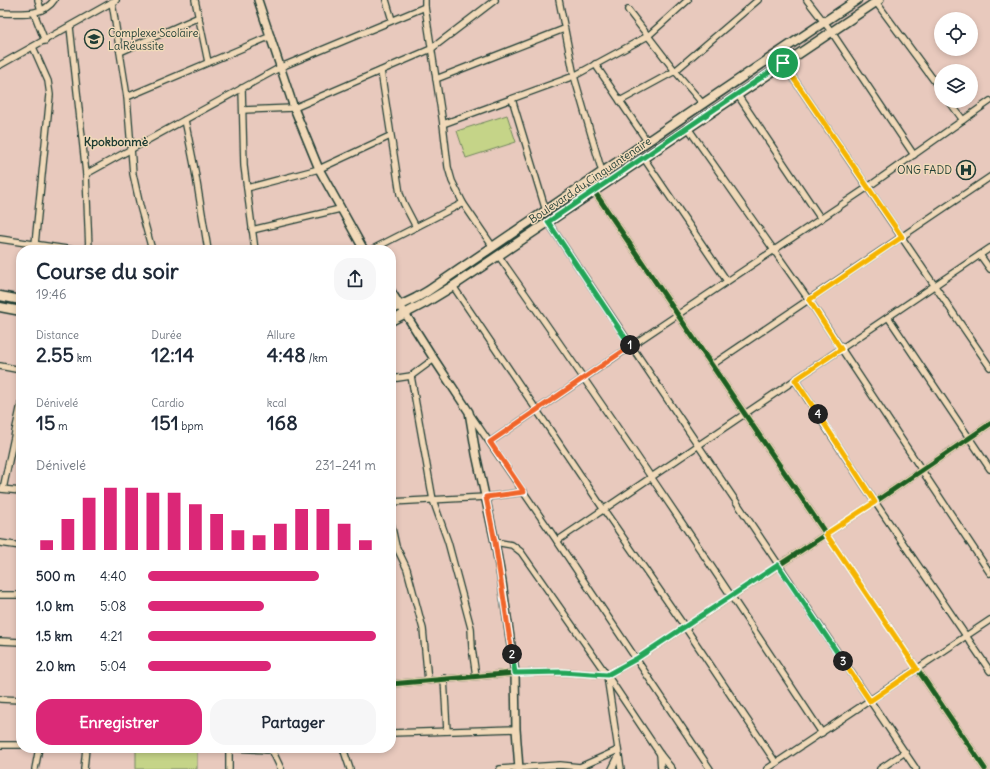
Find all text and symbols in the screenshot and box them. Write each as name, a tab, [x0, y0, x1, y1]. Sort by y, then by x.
map controls	[934, 12, 978, 108]
button: locate	[934, 12, 978, 56]
place label: Complexe Scolaire La Réussite	[108, 26, 198, 53]
school or university icon: Complexe Scolaire La Réussite	[83, 28, 105, 50]
pin	[766, 46, 800, 80]
icon: arrive	[772, 52, 794, 74]
button: layers	[934, 64, 978, 108]
district label: Kpokbonmè	[84, 134, 149, 150]
street label: Boulevard du Cinquantenaire	[526, 134, 654, 226]
hospital icon: ONG FADD	[955, 159, 977, 181]
place label: ONG FADD	[897, 163, 952, 177]
text: Course du soir	[36, 257, 179, 285]
button: share	[334, 258, 376, 300]
text: 19:46	[36, 286, 67, 303]
text: Distance	[36, 328, 79, 342]
text: Durée	[151, 328, 182, 342]
text: Allure	[267, 328, 295, 342]
pin: 1	[620, 335, 640, 355]
text: 1	[628, 338, 632, 352]
text: 2.55	[36, 342, 74, 367]
text: 12:14	[151, 342, 194, 367]
text: 4:48	[267, 342, 306, 367]
text: km	[74, 351, 92, 365]
text: /km	[306, 351, 328, 365]
text: Dénivelé	[36, 396, 78, 410]
text: Cardio	[151, 396, 184, 410]
text: kcal	[267, 396, 286, 410]
pin: 4	[808, 404, 828, 424]
text: 4	[815, 407, 821, 421]
text: 15	[36, 410, 55, 435]
text: 151	[151, 410, 179, 435]
text: 168	[267, 410, 298, 435]
text: m	[55, 419, 68, 433]
text: bpm	[179, 419, 203, 433]
text: Dénivelé	[36, 457, 86, 474]
text: 231–241 m	[315, 457, 376, 474]
text: 500 m	[36, 568, 75, 585]
text: 4:40	[100, 568, 127, 585]
text: 1.0 km	[36, 598, 74, 615]
text: 5:08	[100, 598, 126, 615]
text: 1.5 km	[36, 628, 72, 645]
text: 4:21	[100, 628, 123, 645]
pin: 2	[502, 644, 522, 664]
text: 2	[509, 647, 515, 661]
pin: 3	[833, 651, 853, 671]
text: 3	[840, 654, 846, 668]
text: 2.0 km	[36, 658, 76, 675]
text: 5:04	[100, 658, 126, 675]
button: Enregistrer	[36, 699, 202, 745]
button: Partager	[210, 699, 376, 745]

